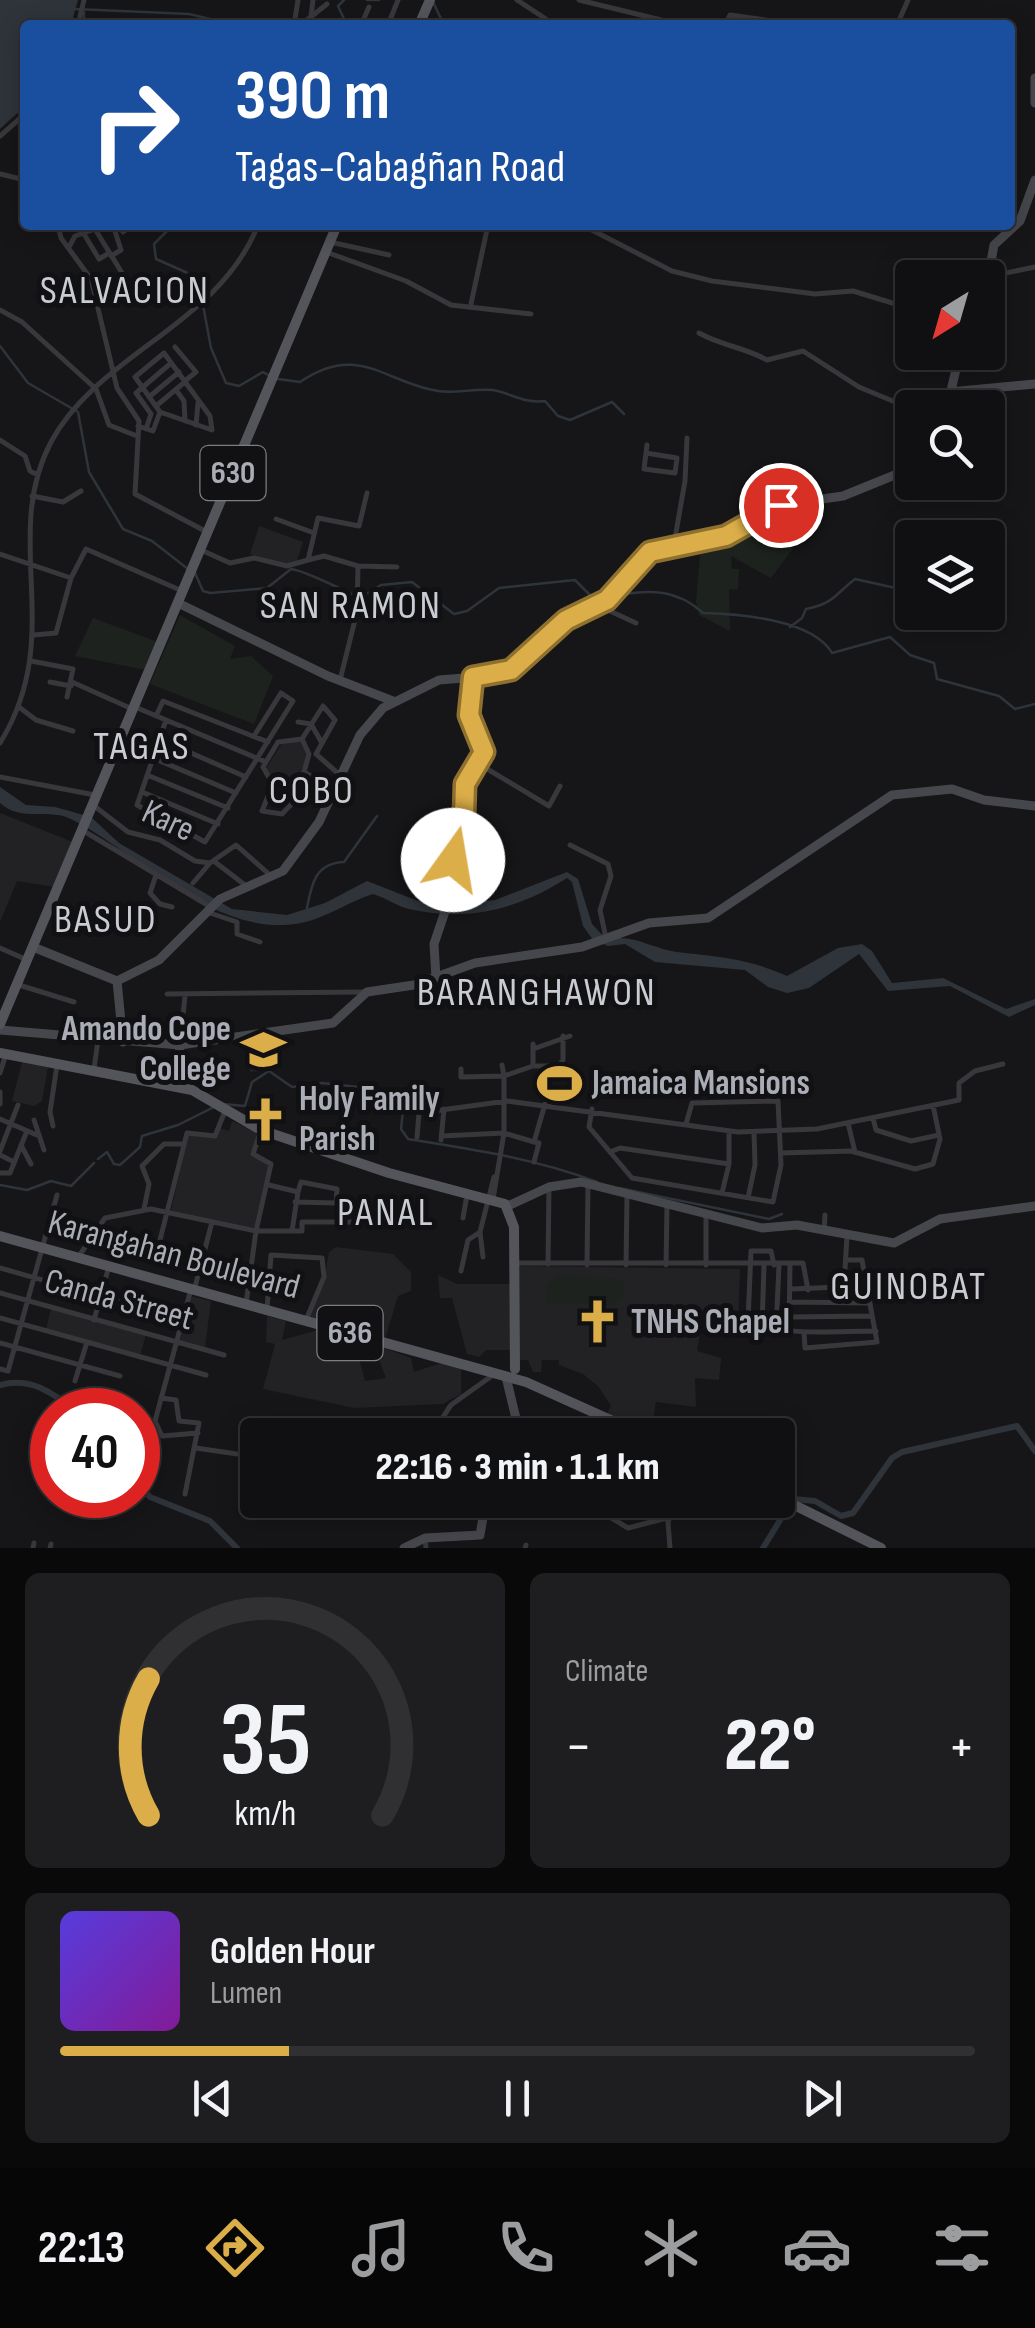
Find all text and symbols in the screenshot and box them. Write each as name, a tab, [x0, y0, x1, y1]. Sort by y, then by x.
text: 390 m	[235, 55, 390, 139]
icon: right	[70, 60, 200, 190]
text: Tagas-Cabagñan Road	[235, 140, 565, 195]
north arrow	[895, 260, 1005, 370]
map controls	[895, 260, 1005, 630]
district label: SALVACION	[40, 267, 210, 315]
button: search	[895, 390, 1005, 500]
road number: 630	[200, 446, 266, 500]
pin	[739, 463, 824, 548]
icon: arrive	[754, 478, 809, 533]
button: layers	[895, 520, 1005, 630]
district label: SAN RAMON	[260, 582, 442, 630]
district label: TAGAS	[93, 723, 191, 771]
district label: COBO	[269, 767, 355, 815]
street label: Kare	[135, 790, 201, 852]
position arrow	[401, 808, 505, 912]
district label: BASUD	[54, 896, 158, 944]
district label: BARANGHAWON	[417, 969, 657, 1017]
place label: Amando Cope College	[61, 1008, 231, 1091]
school or university icon: Amando Cope College	[240, 1025, 288, 1073]
sports icon: Jamaica Mansions	[535, 1059, 583, 1107]
place label: Jamaica Mansions	[591, 1062, 810, 1105]
place label: Holy Family Parish	[299, 1078, 440, 1161]
church icon: Holy Family Parish	[242, 1095, 290, 1143]
district label: PANAL	[337, 1189, 435, 1237]
street label: Karangahan Boulevard	[43, 1201, 305, 1309]
street label: Canda Street	[40, 1260, 198, 1340]
district label: GUINOBAT	[830, 1263, 988, 1311]
church icon: TNHS Chapel	[574, 1298, 622, 1346]
place label: TNHS Chapel	[631, 1301, 790, 1344]
road number: 636	[318, 1306, 382, 1360]
speed limit sign: 40	[30, 1388, 160, 1518]
text: 22:16 · 3 min · 1.1 km	[375, 1445, 660, 1490]
text: Climate	[565, 1652, 648, 1691]
text: 35	[219, 1679, 311, 1804]
text: 22°	[724, 1701, 816, 1792]
text: −	[565, 1714, 592, 1781]
text: +	[948, 1714, 975, 1781]
text: km/h	[234, 1793, 296, 1836]
text: Golden Hour	[210, 1929, 375, 1974]
text: Lumen	[210, 1974, 282, 2013]
icon: previous	[185, 2071, 240, 2126]
icon: pause	[490, 2071, 545, 2126]
icon: next	[795, 2071, 850, 2126]
icon: directions	[200, 2213, 270, 2283]
icon: music	[346, 2213, 416, 2283]
icon: phone	[491, 2213, 561, 2283]
icon: climate	[636, 2213, 706, 2283]
icon: car	[782, 2213, 852, 2283]
icon: filters	[927, 2213, 997, 2283]
text: 22:13	[38, 2221, 125, 2276]

